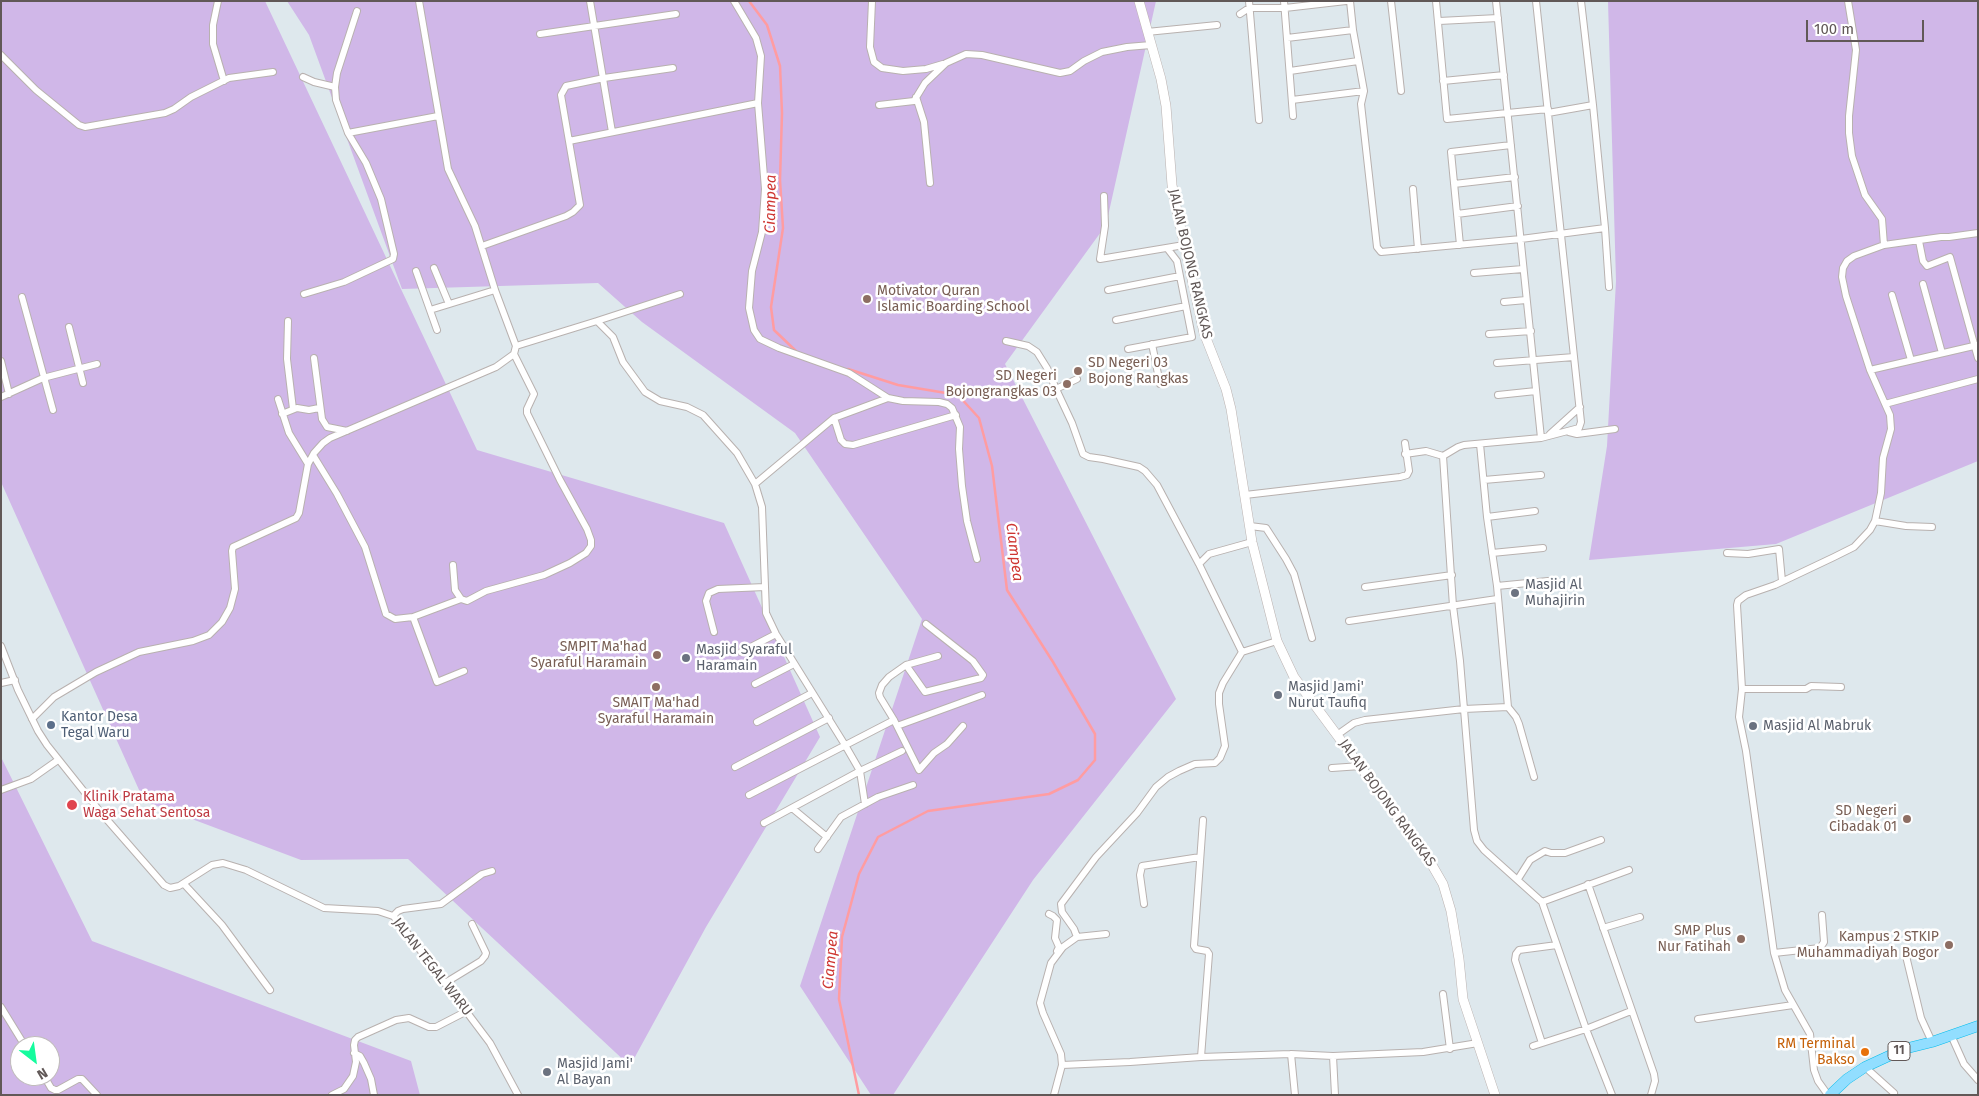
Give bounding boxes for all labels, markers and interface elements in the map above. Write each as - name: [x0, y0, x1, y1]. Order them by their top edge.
- scale bar: [1809, 10, 1926, 42]
- text: 100 m: [1814, 20, 1854, 38]
- water label: Ciampea: [761, 175, 781, 233]
- street label: JALAN BOJONG RANGKAS: [1165, 187, 1215, 341]
- place label: Motivator Quran Islamic Boarding School: [877, 283, 1029, 316]
- marker: Motivator Quran Islamic Boarding School: [861, 293, 873, 305]
- place label: SD Negeri 03 Bojong Rangkas: [1088, 355, 1188, 388]
- marker: SD Negeri 03 Bojong Rangkas: [1072, 365, 1084, 377]
- place label: SD Negeri Bojongrangkas 03: [945, 368, 1057, 401]
- marker: SD Negeri Bojongrangkas 03: [1061, 378, 1073, 390]
- water label: Ciampea: [1001, 522, 1027, 582]
- place label: Masjid Al Muhajirin: [1525, 577, 1585, 610]
- marker: Masjid Al Muhajirin: [1509, 587, 1521, 599]
- place label: SMPIT Ma'had Syaraful Haramain: [531, 639, 647, 672]
- place label: Masjid Syaraful Haramain: [696, 642, 792, 674]
- marker: SMPIT Ma'had Syaraful Haramain: [651, 649, 663, 661]
- marker: Masjid Syaraful Haramain: [680, 652, 692, 664]
- place label: Masjid Jami' Nurut Taufiq: [1288, 679, 1367, 712]
- marker: SMAIT Ma'had Syaraful Haramain: [650, 681, 662, 693]
- marker: Masjid Jami' Nurut Taufiq: [1272, 689, 1284, 701]
- place label: SMAIT Ma'had Syaraful Haramain: [598, 695, 714, 728]
- place label: Kantor Desa Tegal Waru: [61, 709, 138, 742]
- place label: Masjid Al Mabruk: [1763, 718, 1871, 734]
- marker: Kantor Desa Tegal Waru: [45, 719, 57, 731]
- marker: Masjid Al Mabruk: [1747, 720, 1759, 732]
- street label: JALAN BOJONG RANGKAS: [1335, 736, 1439, 870]
- place label: Klinik Pratama Waga Sehat Sentosa: [83, 789, 210, 822]
- marker: Klinik Pratama Waga Sehat Sentosa: [65, 798, 79, 812]
- place label: SD Negeri Cibadak 01: [1829, 803, 1897, 836]
- marker: SD Negeri Cibadak 01: [1901, 813, 1913, 825]
- street label: JALAN TEGAL WARU: [388, 915, 476, 1019]
- place label: SMP Plus Nur Fatihah: [1658, 923, 1731, 956]
- place label: Kampus 2 STKIP Muhammadiyah Bogor: [1797, 929, 1939, 962]
- water label: Ciampea: [819, 930, 843, 990]
- marker: SMP Plus Nur Fatihah: [1735, 933, 1747, 945]
- marker: Kampus 2 STKIP Muhammadiyah Bogor: [1943, 939, 1955, 951]
- north arrow: [10, 1036, 60, 1086]
- place label: RM Terminal Bakso: [1777, 1036, 1855, 1068]
- road number: 11: [1888, 1042, 1910, 1060]
- marker: RM Terminal Bakso: [1859, 1046, 1871, 1058]
- place label: Masjid Jami' Al Bayan: [557, 1056, 633, 1088]
- text: N: [34, 1064, 51, 1083]
- marker: Masjid Jami' Al Bayan: [541, 1066, 553, 1078]

